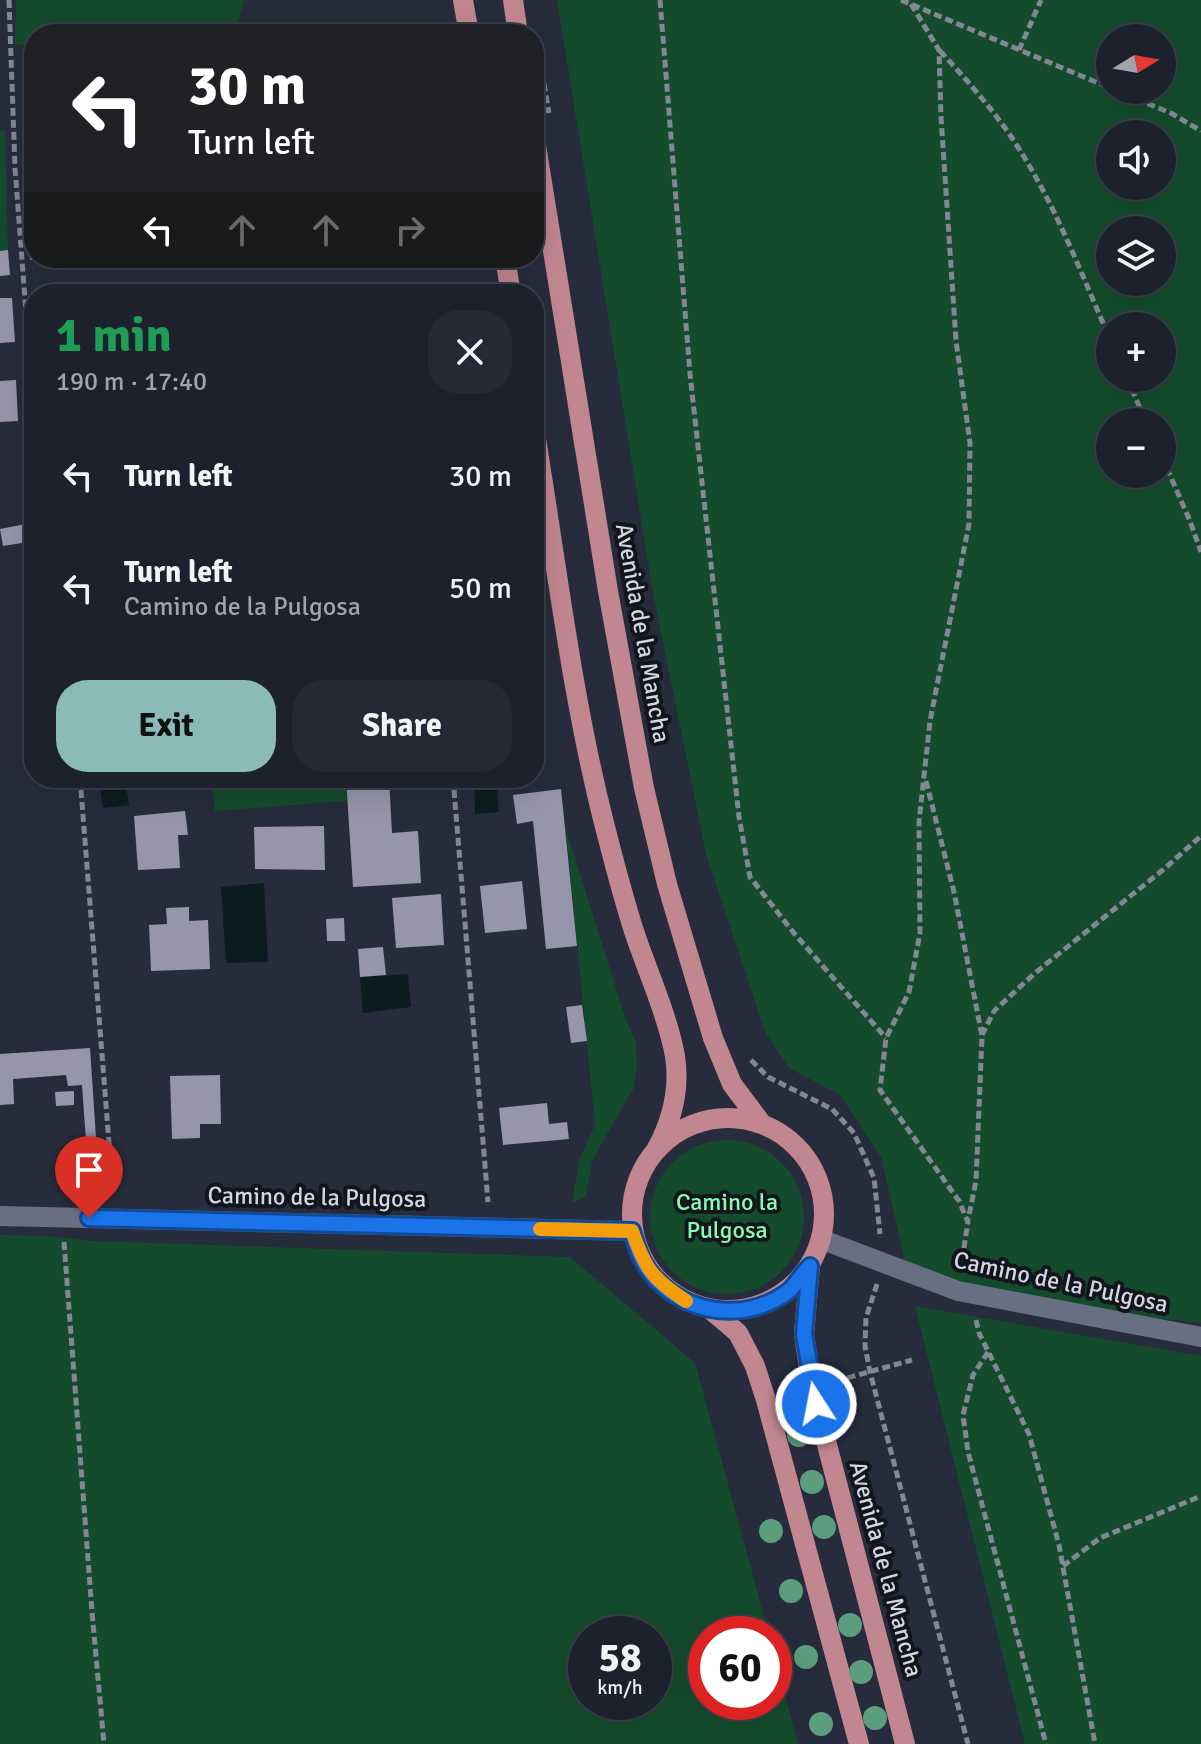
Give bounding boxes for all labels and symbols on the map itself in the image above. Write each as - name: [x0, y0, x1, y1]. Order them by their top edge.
- north arrow: [1096, 24, 1176, 104]
- street label: Avenida de la Mancha: [609, 521, 677, 745]
- pin: [55, 1136, 123, 1218]
- street label: Camino de la Pulgosa: [207, 1180, 427, 1214]
- park label: Camino la Pulgosa: [676, 1187, 778, 1245]
- street label: Camino de la Pulgosa: [951, 1245, 1171, 1319]
- position arrow: [774, 1362, 858, 1446]
- street label: Avenida de la Mancha: [843, 1458, 929, 1680]
- speed limit sign: 60: [688, 1616, 792, 1720]

